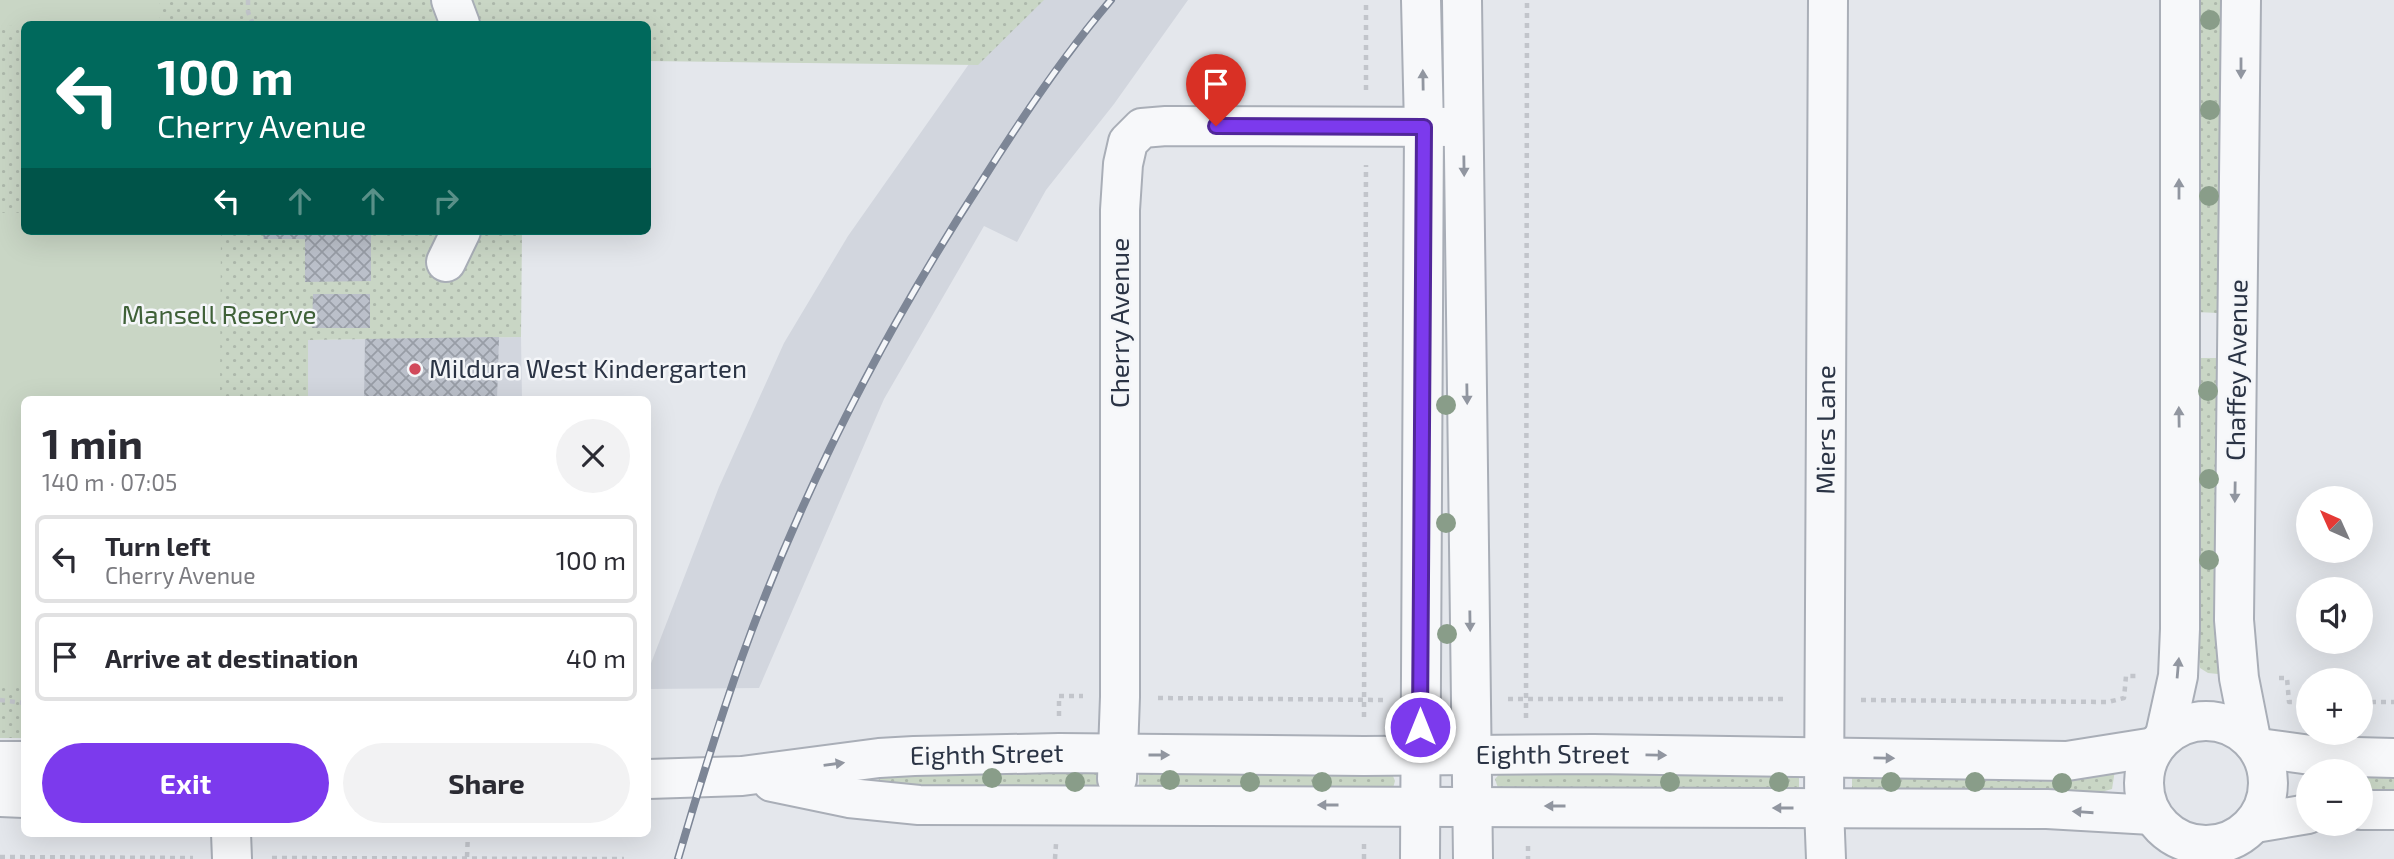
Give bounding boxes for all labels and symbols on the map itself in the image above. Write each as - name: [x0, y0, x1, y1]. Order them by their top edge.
- pin: [1186, 54, 1246, 126]
- one-way arrow: [2235, 57, 2247, 79]
- one-way arrow: [1417, 69, 1428, 91]
- one-way arrow: [1458, 155, 1470, 177]
- one-way arrow: [2173, 178, 2185, 200]
- street label: Cherry Avenue: [1103, 238, 1134, 408]
- street label: Chaffey Avenue: [2218, 279, 2253, 461]
- park label: Mansell Reserve: [121, 298, 317, 329]
- place label: Mildura West Kindergarten: [429, 352, 747, 383]
- marker: Mildura West Kindergarten: [407, 361, 423, 377]
- street label: Miers Lane: [1809, 365, 1840, 495]
- one-way arrow: [1461, 383, 1473, 405]
- one-way arrow: [2174, 405, 2185, 427]
- one-way arrow: [2230, 481, 2241, 503]
- north arrow: [2296, 486, 2373, 564]
- one-way arrow: [1464, 610, 1476, 632]
- one-way arrow: [2173, 657, 2184, 679]
- position arrow: [1383, 690, 1457, 764]
- street label: Eighth Street: [909, 736, 1064, 770]
- street label: Eighth Street: [1476, 737, 1630, 769]
- one-way arrow: [1148, 749, 1170, 761]
- one-way arrow: [1645, 749, 1667, 761]
- one-way arrow: [1873, 753, 1895, 764]
- one-way arrow: [823, 758, 845, 769]
- one-way arrow: [1316, 799, 1338, 811]
- one-way arrow: [1544, 800, 1566, 812]
- one-way arrow: [1771, 802, 1793, 814]
- one-way arrow: [2072, 806, 2094, 817]

